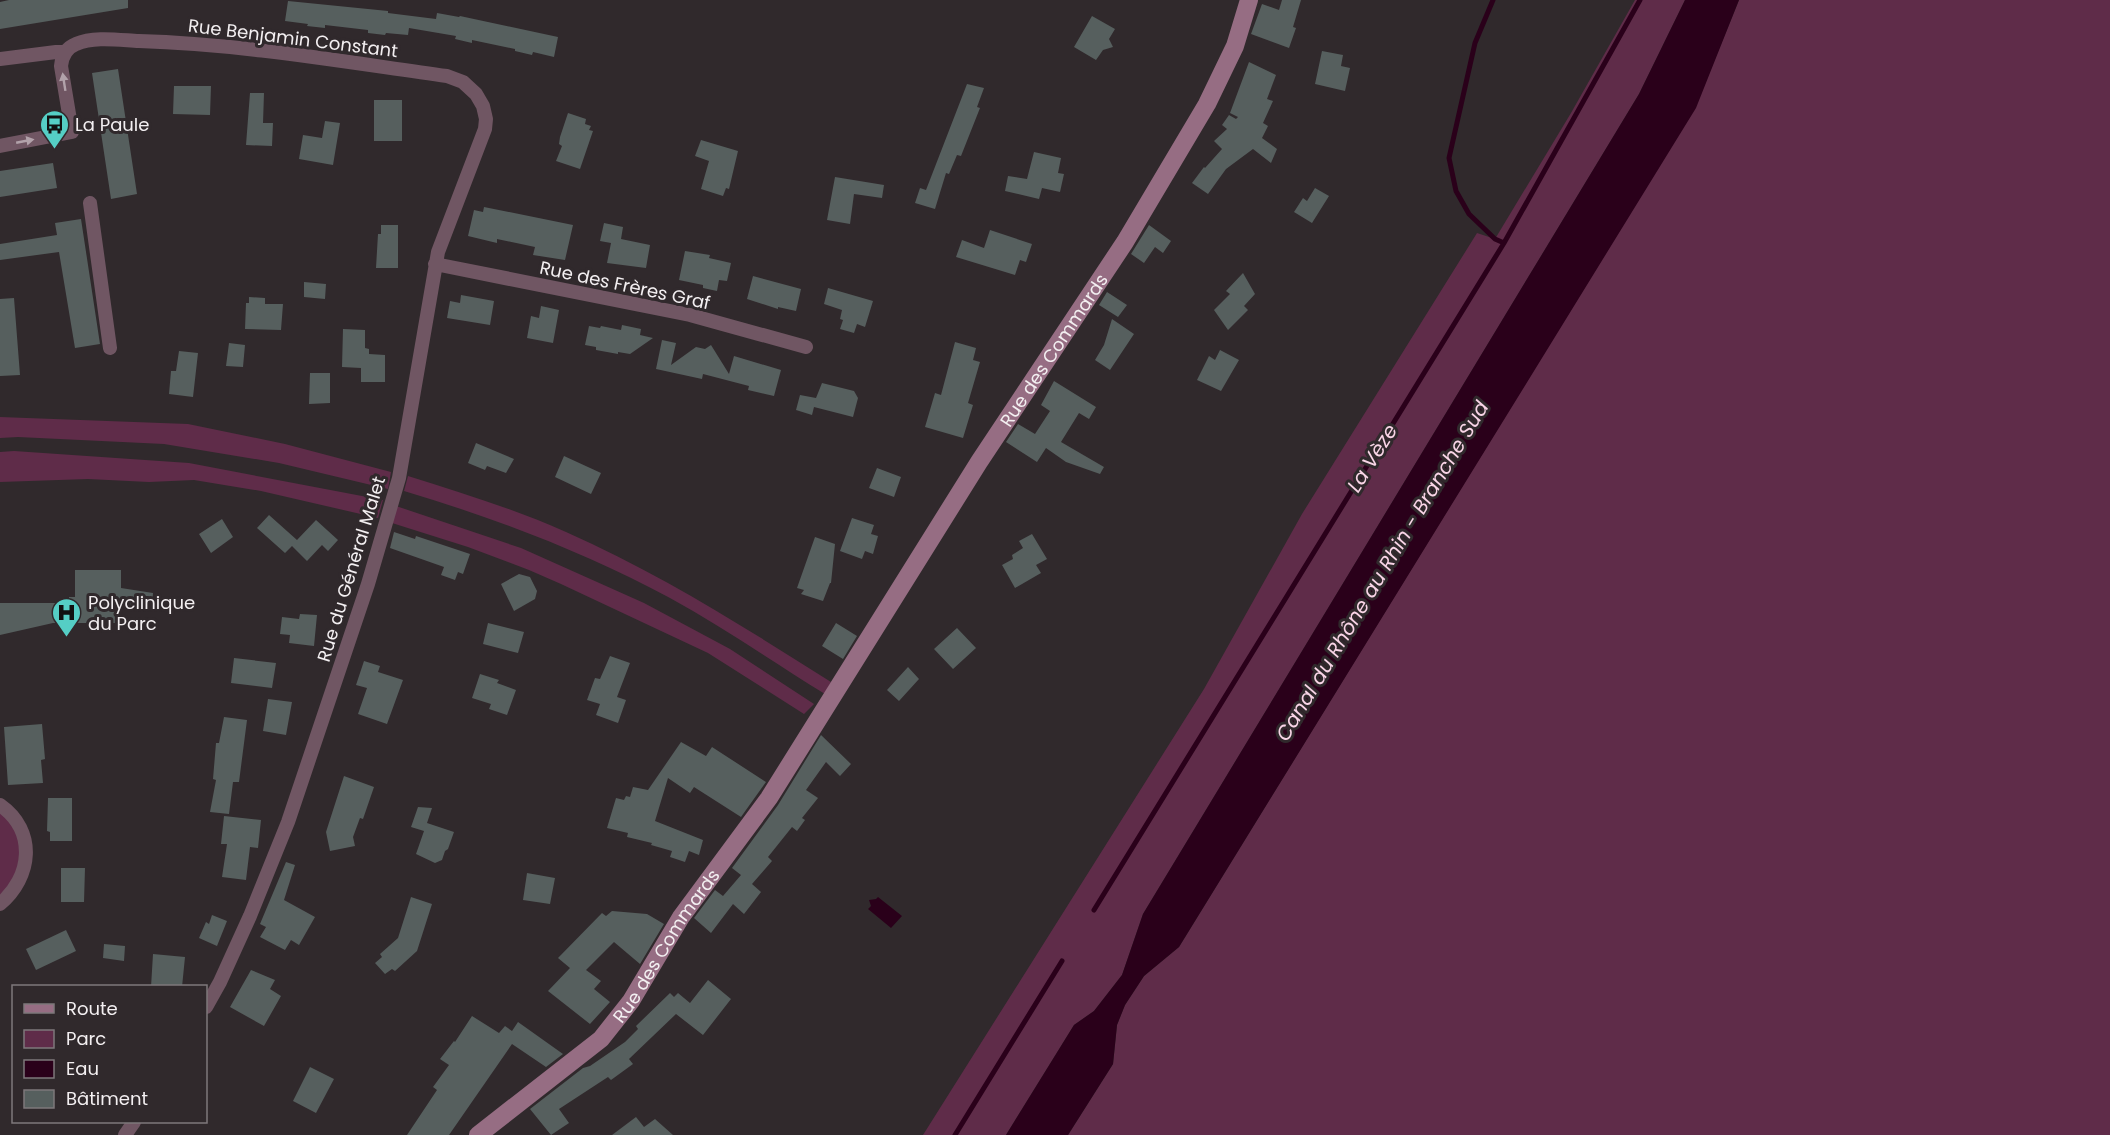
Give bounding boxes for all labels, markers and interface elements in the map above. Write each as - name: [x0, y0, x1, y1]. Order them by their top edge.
- street label: Rue Benjamin Constant: [187, 13, 399, 63]
- one-way arrow: [59, 73, 68, 92]
- bus stop icon: La Paule: [38, 108, 70, 150]
- place label: La Paule: [75, 112, 149, 137]
- one-way arrow: [16, 136, 35, 145]
- street label: Rue des Frères Graf: [537, 255, 713, 315]
- street label: Rue des Commards: [993, 268, 1113, 431]
- water label: Canal du Rhône au Rhin - Branche Sud: [1269, 395, 1495, 746]
- water label: La Vèze: [1340, 419, 1404, 497]
- street label: Rue du Général Malet: [311, 473, 391, 665]
- place label: Polyclinique du Parc: [88, 590, 195, 636]
- hospital icon: Polyclinique du Parc: [51, 596, 83, 638]
- street label: Rue des Commards: [606, 863, 725, 1028]
- legend: [12, 985, 207, 1123]
- text: Route: [66, 996, 118, 1021]
- text: Parc: [66, 1026, 106, 1051]
- text: Eau: [66, 1056, 99, 1081]
- text: Bâtiment: [66, 1086, 148, 1111]

